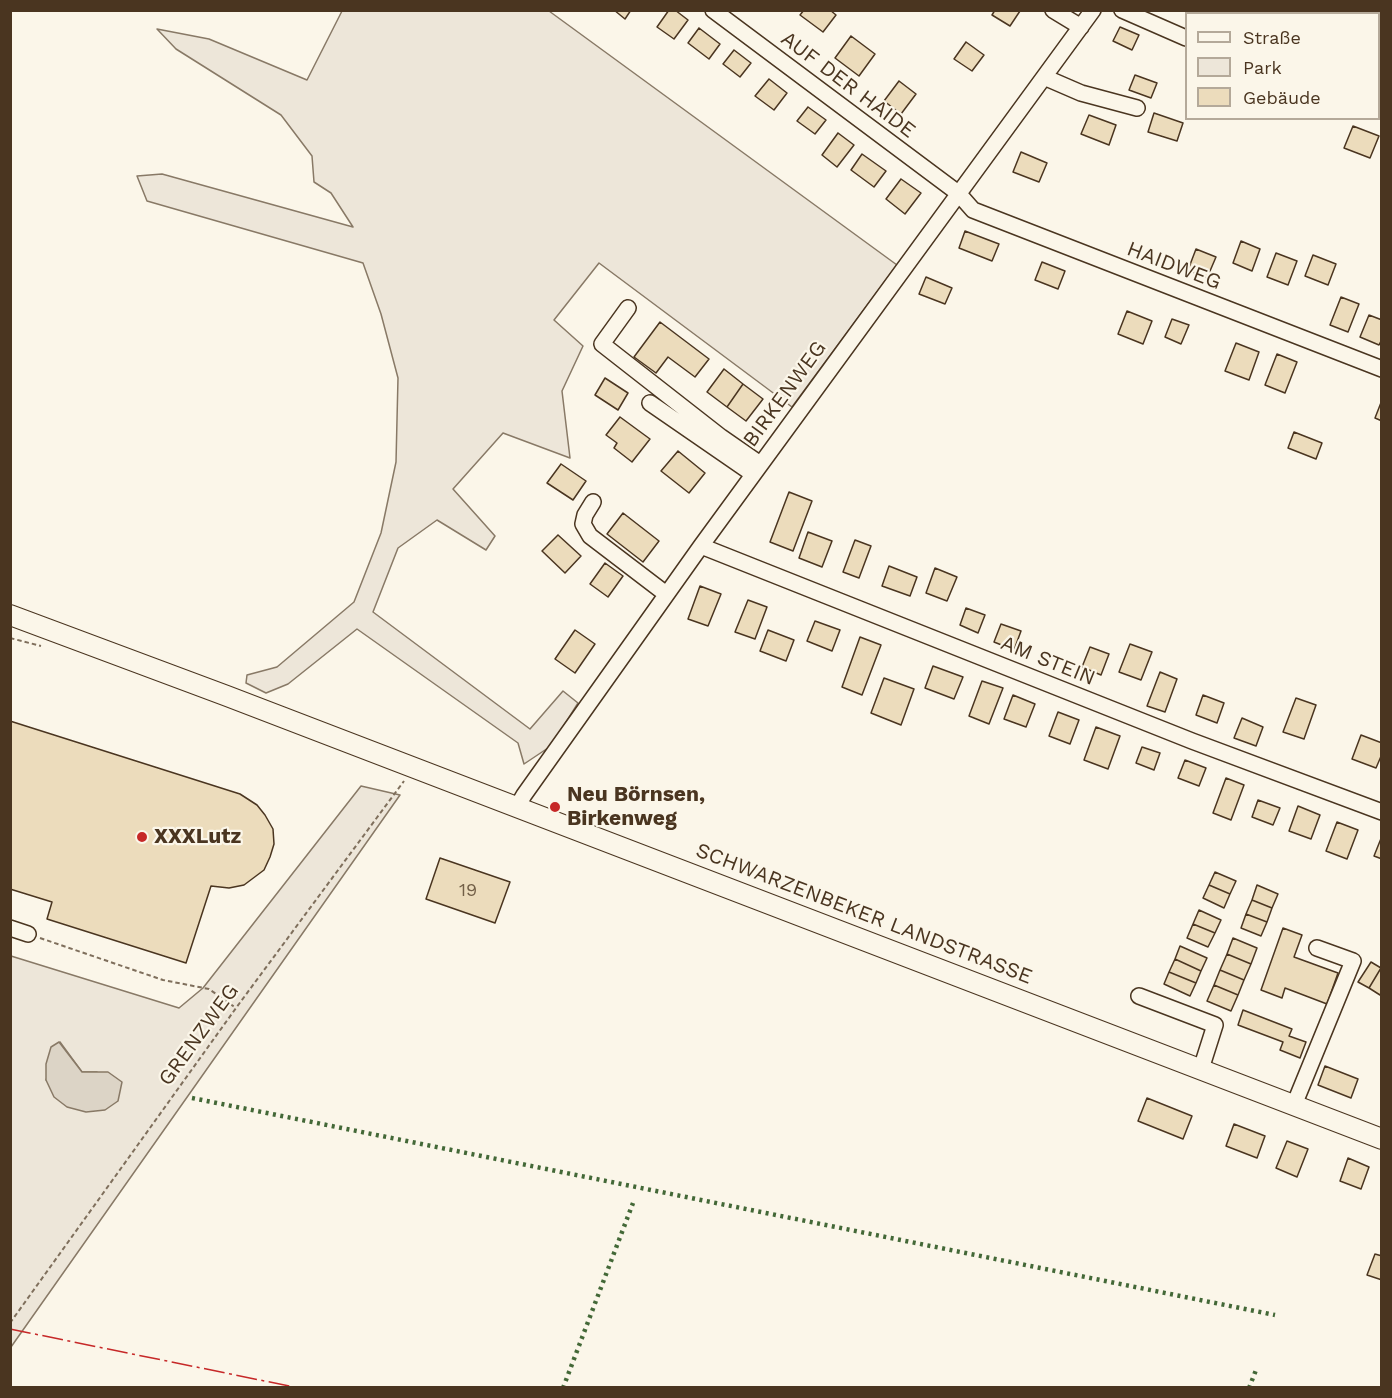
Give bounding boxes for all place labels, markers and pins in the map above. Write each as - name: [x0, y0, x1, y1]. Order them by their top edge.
- place label: Neu Börnsen, Birkenweg: [567, 782, 705, 832]
- marker: Neu Börnsen, Birkenweg: [548, 800, 562, 814]
- place label: XXXLutz: [154, 824, 241, 850]
- marker: XXXLutz: [135, 830, 149, 844]

